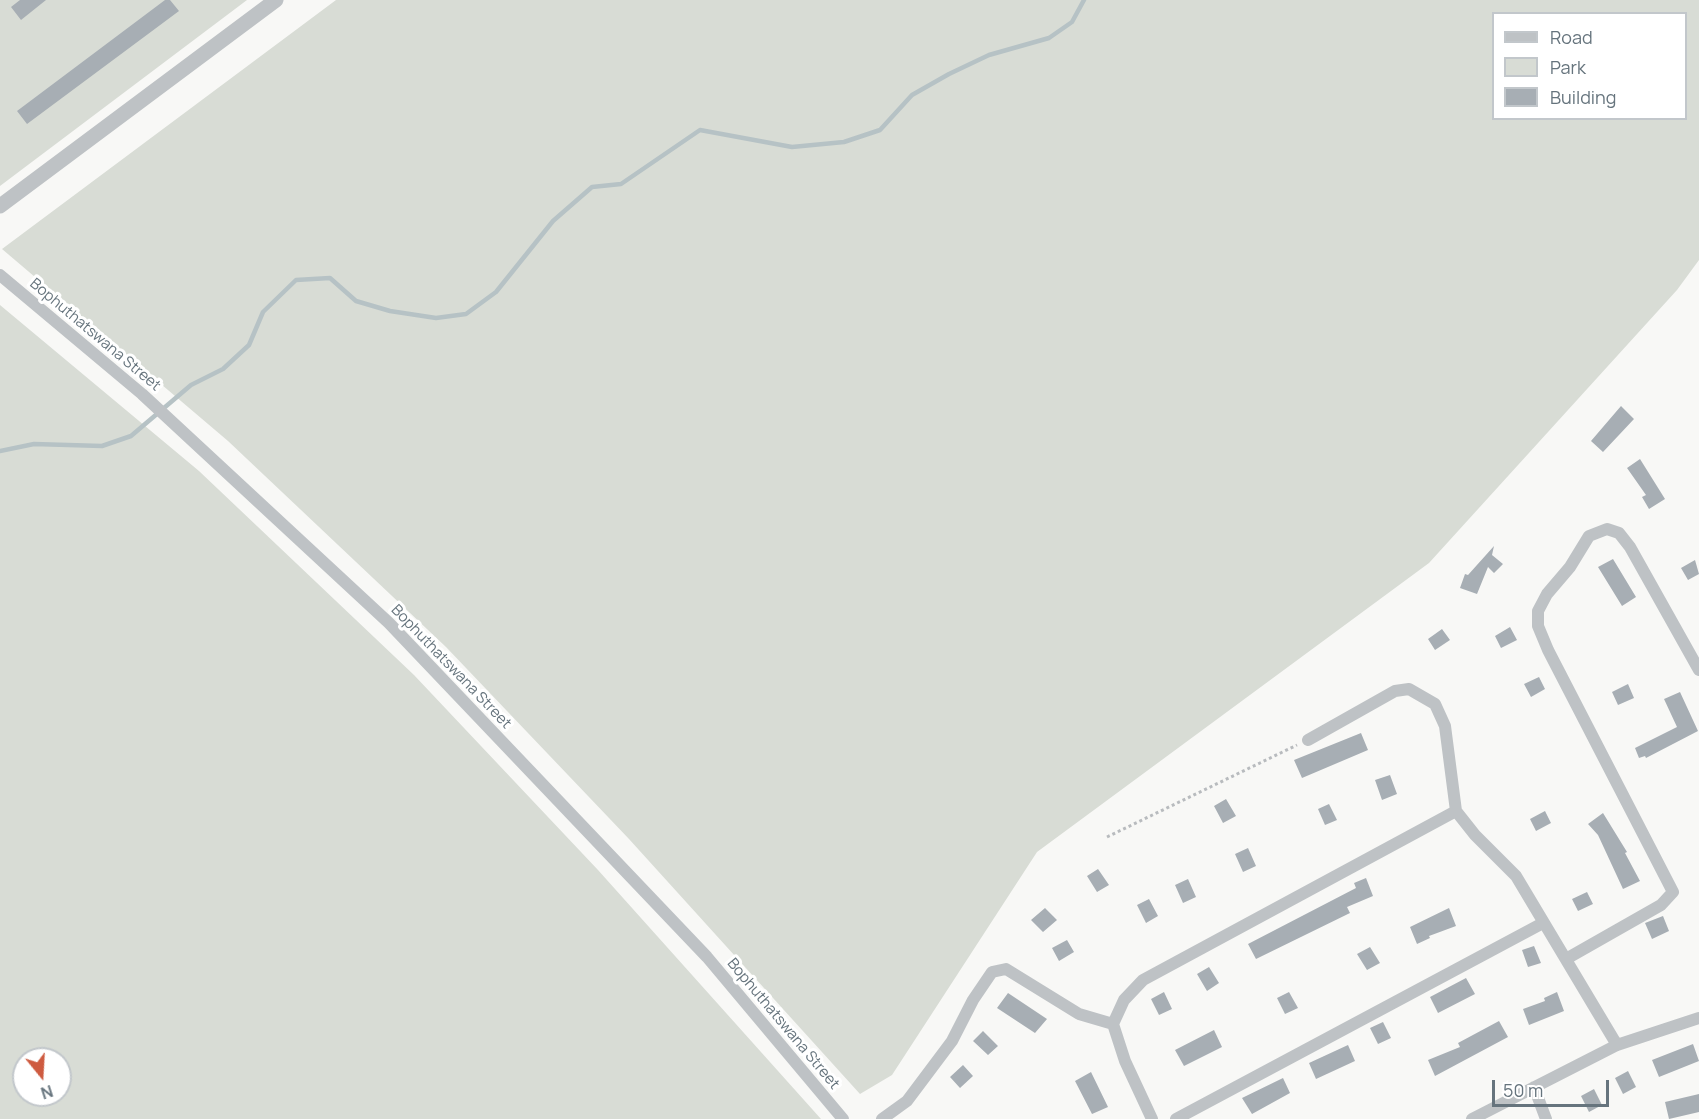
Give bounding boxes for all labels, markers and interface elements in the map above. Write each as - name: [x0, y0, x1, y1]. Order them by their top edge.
- legend: [1492, 12, 1687, 120]
- text: Road: [1550, 25, 1593, 49]
- text: Park: [1550, 55, 1586, 79]
- text: Building: [1550, 85, 1616, 109]
- street label: Bophuthatswana Street: [26, 275, 164, 395]
- street label: Bophuthatswana Street: [387, 601, 515, 733]
- street label: Bophuthatswana Street: [723, 955, 843, 1093]
- north arrow: [12, 1047, 72, 1107]
- scale bar: [1495, 1068, 1612, 1106]
- text: 50 m: [1503, 1078, 1543, 1102]
- text: N: [38, 1080, 56, 1104]

